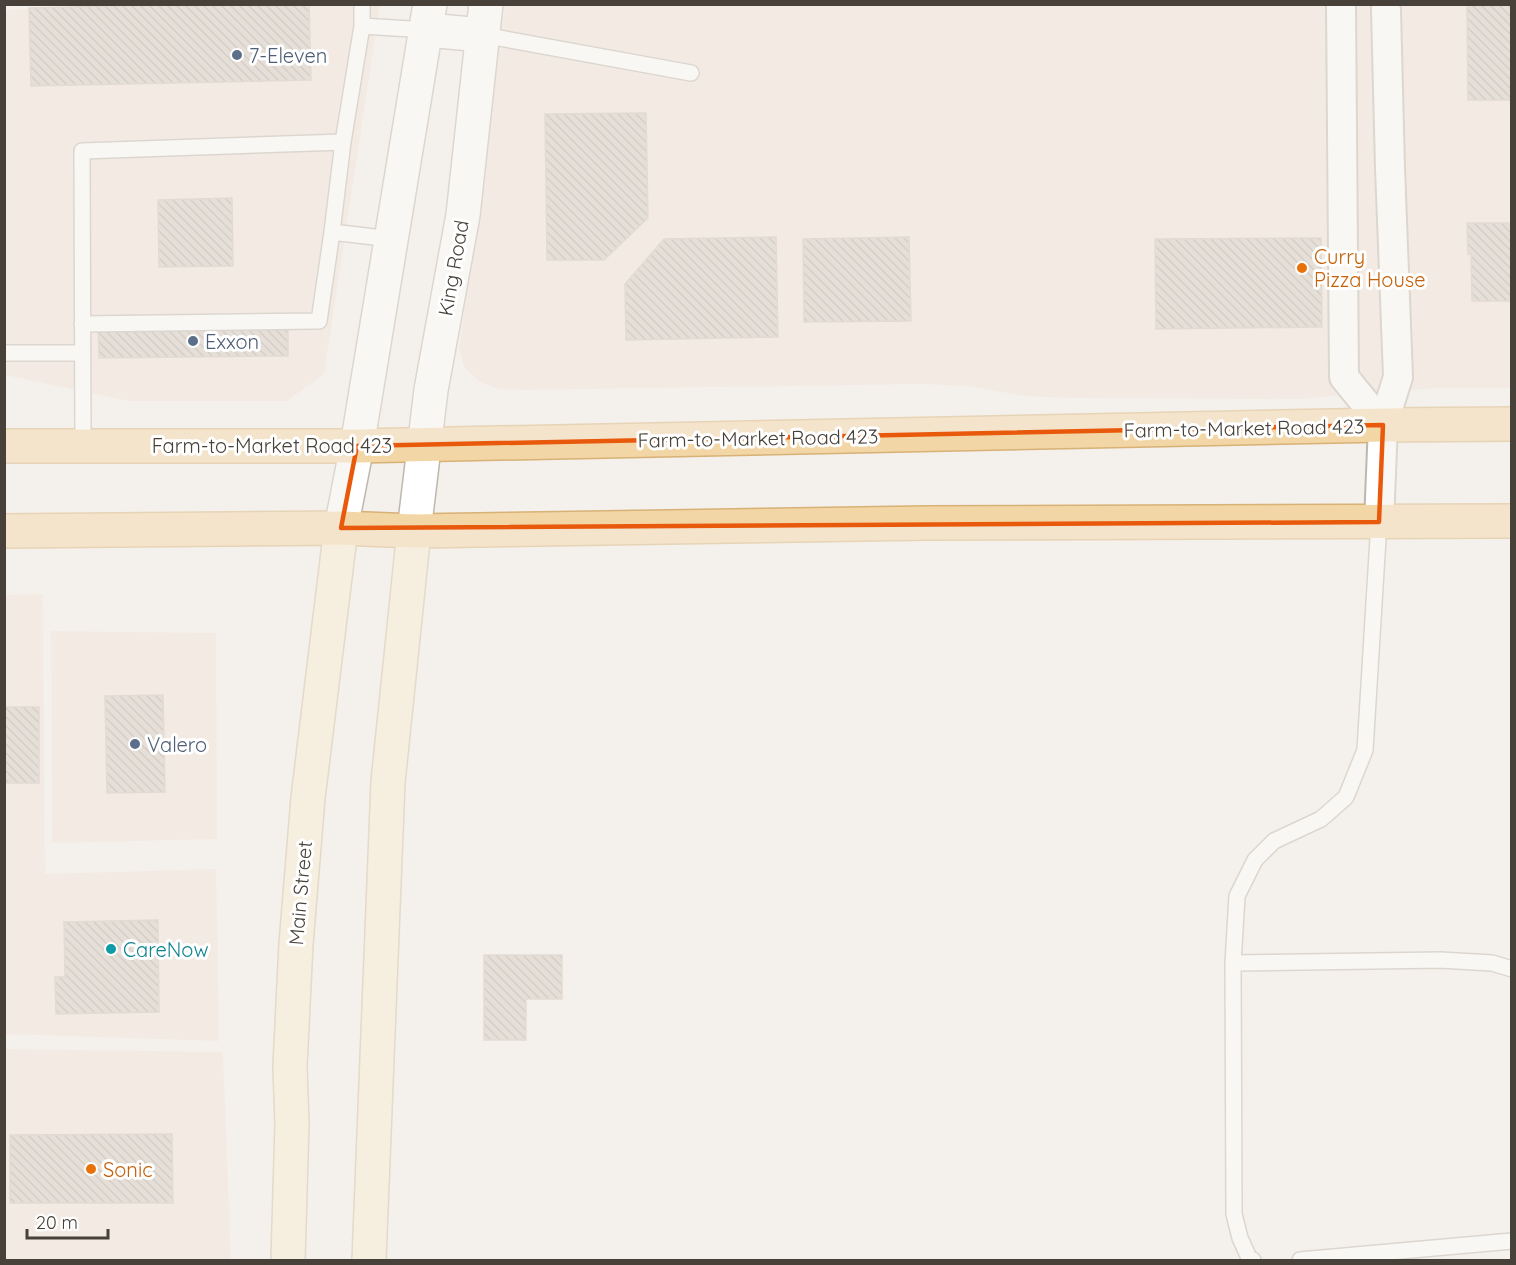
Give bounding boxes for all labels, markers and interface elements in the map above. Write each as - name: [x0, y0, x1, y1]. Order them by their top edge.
- place label: 7-Eleven: [249, 43, 327, 68]
- marker: 7-Eleven: [230, 48, 244, 62]
- street label: King Road: [432, 218, 474, 318]
- place label: Curry Pizza House: [1314, 244, 1425, 292]
- marker: Curry Pizza House: [1295, 261, 1309, 275]
- place label: Exxon: [205, 329, 259, 354]
- marker: Exxon: [186, 334, 200, 348]
- street label: Farm-to-Market Road 423: [1123, 413, 1365, 443]
- street label: Farm-to-Market Road 423: [637, 423, 879, 453]
- street label: Farm-to-Market Road 423: [152, 433, 392, 458]
- place label: Valero: [147, 732, 207, 757]
- marker: Valero: [128, 737, 142, 751]
- street label: Main Street: [283, 840, 317, 946]
- place label: CareNow: [123, 937, 208, 962]
- marker: CareNow: [104, 942, 118, 956]
- place label: Sonic: [103, 1157, 153, 1182]
- marker: Sonic: [84, 1162, 98, 1176]
- scale bar: [27, 1202, 108, 1240]
- text: 20 m: [36, 1211, 78, 1234]

